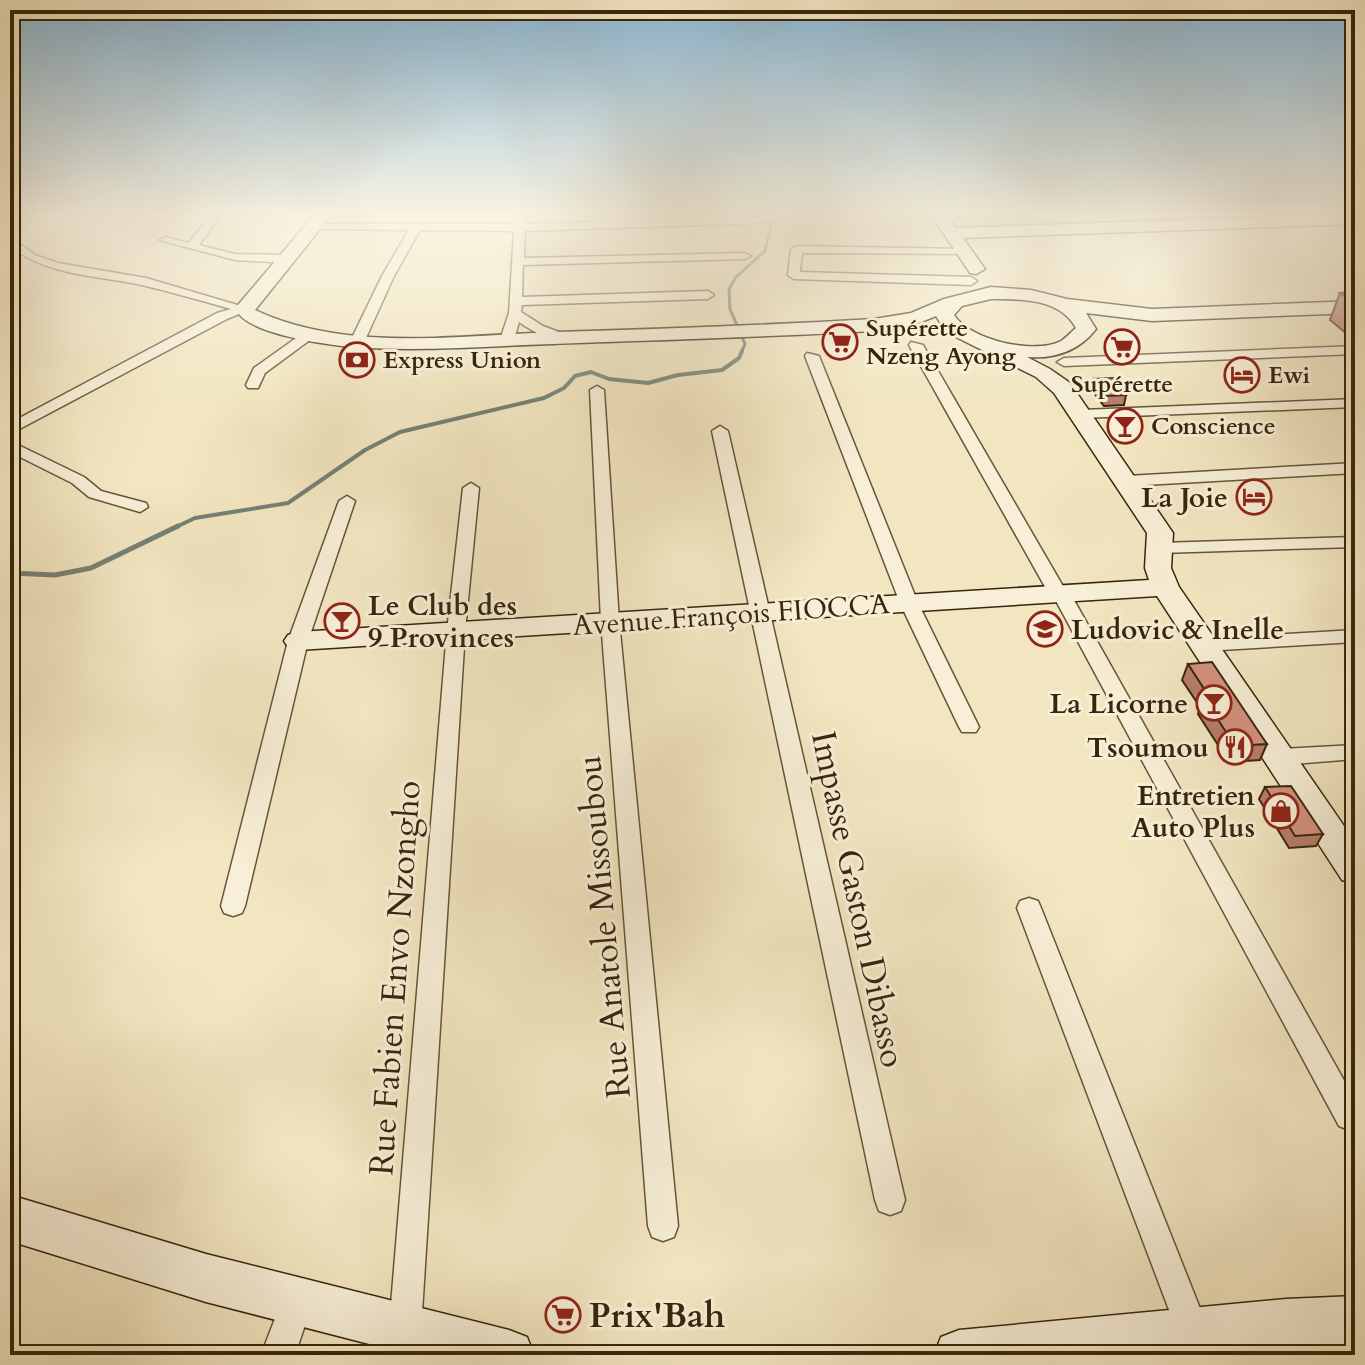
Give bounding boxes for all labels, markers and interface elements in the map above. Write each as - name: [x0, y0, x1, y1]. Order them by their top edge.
- place label: Supérette Nzeng Ayong: [866, 312, 1017, 373]
- supermarket icon: Supérette Nzeng Ayong: [821, 323, 859, 361]
- supermarket icon: Supérette: [1103, 328, 1141, 366]
- bank icon: Express Union: [338, 341, 376, 379]
- place label: Express Union: [383, 344, 542, 377]
- hotel icon: Ewi: [1223, 356, 1261, 394]
- place label: Ewi: [1268, 359, 1311, 392]
- place label: Supérette: [1071, 368, 1173, 401]
- bar icon: Conscience: [1106, 407, 1144, 445]
- place label: Conscience: [1151, 410, 1276, 443]
- hotel icon: La Joie: [1235, 478, 1273, 516]
- place label: La Joie: [1141, 479, 1228, 517]
- street label: Avenue François FIOCCA: [571, 585, 891, 645]
- place label: Le Club des 9 Provinces: [368, 587, 517, 657]
- bar icon: Le Club des 9 Provinces: [323, 602, 361, 640]
- school or university icon: Ludovic & Inelle: [1026, 610, 1064, 648]
- place label: Ludovic & Inelle: [1071, 611, 1284, 649]
- bar icon: La Licorne: [1195, 684, 1233, 722]
- place label: La Licorne: [1049, 685, 1188, 723]
- street label: Impasse Gaston Dibasso: [800, 727, 916, 1071]
- restaurant icon: Tsoumou: [1216, 728, 1254, 766]
- place label: Tsoumou: [1087, 729, 1209, 767]
- street label: Rue Anatole Missoubou: [566, 754, 642, 1100]
- place label: Entretien Auto Plus: [1131, 777, 1255, 847]
- street label: Rue Fabien Envo Nzongho: [358, 779, 432, 1177]
- shop icon: Entretien Auto Plus: [1262, 792, 1300, 830]
- place label: Prix'Bah: [589, 1293, 725, 1339]
- supermarket icon: Prix'Bah: [544, 1296, 582, 1334]

